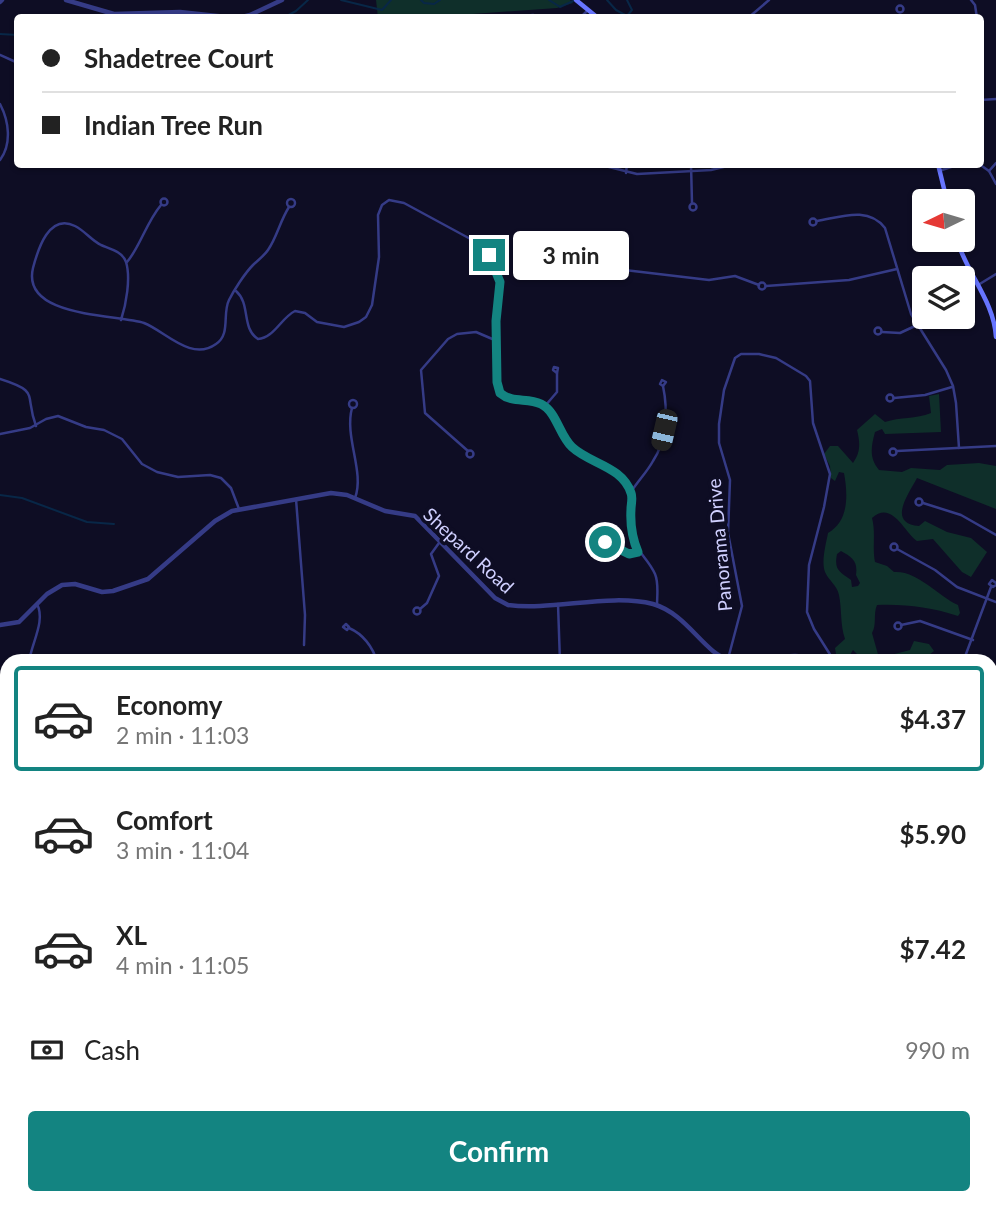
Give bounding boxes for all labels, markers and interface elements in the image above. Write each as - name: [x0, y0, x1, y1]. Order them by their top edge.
- text: Shadetree Court: [84, 42, 273, 74]
- text: Indian Tree Run: [84, 109, 263, 141]
- north arrow: [912, 189, 975, 252]
- map controls: [912, 189, 975, 329]
- callout: 3 min: [514, 230, 629, 280]
- route end: [473, 239, 505, 271]
- text: 3 min: [542, 241, 600, 269]
- button: layers: [912, 266, 975, 329]
- car: [650, 407, 679, 453]
- street label: Panorama Drive: [702, 478, 736, 612]
- street label: Shepard Road: [419, 502, 519, 598]
- route start: [589, 526, 621, 558]
- icon: car: [32, 687, 95, 750]
- text: Economy: [116, 689, 222, 721]
- text: $4.37: [900, 703, 966, 735]
- text: 2 min · 11:03: [116, 721, 249, 749]
- icon: car: [32, 802, 95, 865]
- text: Comfort: [116, 804, 213, 836]
- text: $5.90: [900, 818, 966, 850]
- text: 3 min · 11:04: [116, 836, 249, 864]
- icon: car: [32, 917, 95, 980]
- text: XL: [116, 919, 147, 951]
- text: $7.42: [900, 933, 966, 965]
- text: 4 min · 11:05: [116, 951, 249, 979]
- icon: cash: [28, 1031, 66, 1069]
- text: Cash: [84, 1034, 140, 1066]
- text: 990 m: [905, 1036, 970, 1064]
- button: Confirm: [28, 1111, 970, 1191]

